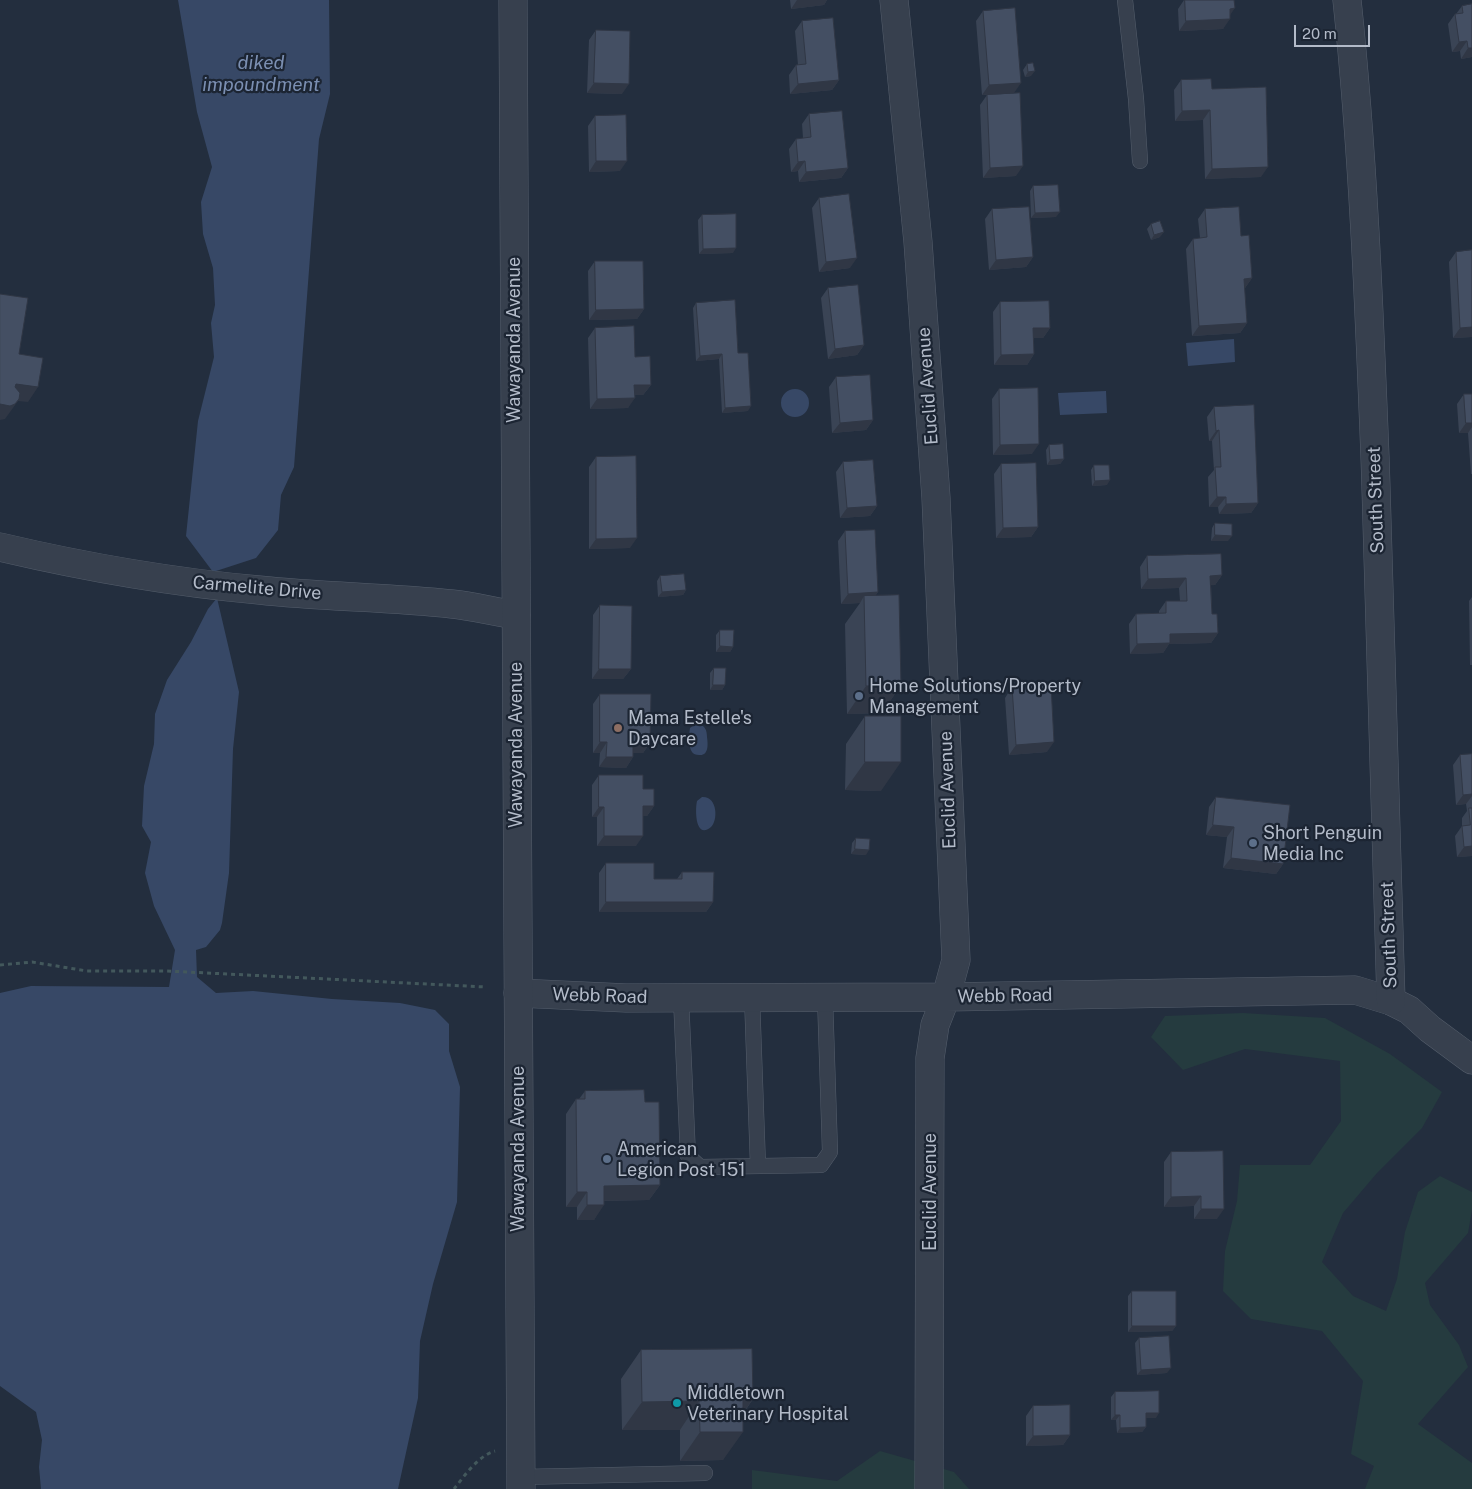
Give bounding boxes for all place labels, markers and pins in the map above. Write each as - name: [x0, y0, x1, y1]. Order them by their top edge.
- place label: Home Solutions/Property Management: [869, 675, 1081, 718]
- marker: Home Solutions/Property Management: [853, 690, 865, 702]
- place label: Mama Estelle's Daycare: [628, 707, 752, 750]
- marker: Mama Estelle's Daycare: [612, 722, 624, 734]
- place label: Short Penguin Media Inc: [1263, 822, 1382, 864]
- marker: Short Penguin Media Inc: [1247, 837, 1259, 849]
- place label: American Legion Post 151: [617, 1138, 746, 1180]
- marker: American Legion Post 151: [601, 1153, 613, 1165]
- place label: Middletown Veterinary Hospital: [687, 1382, 849, 1425]
- marker: Middletown Veterinary Hospital: [671, 1397, 683, 1409]

